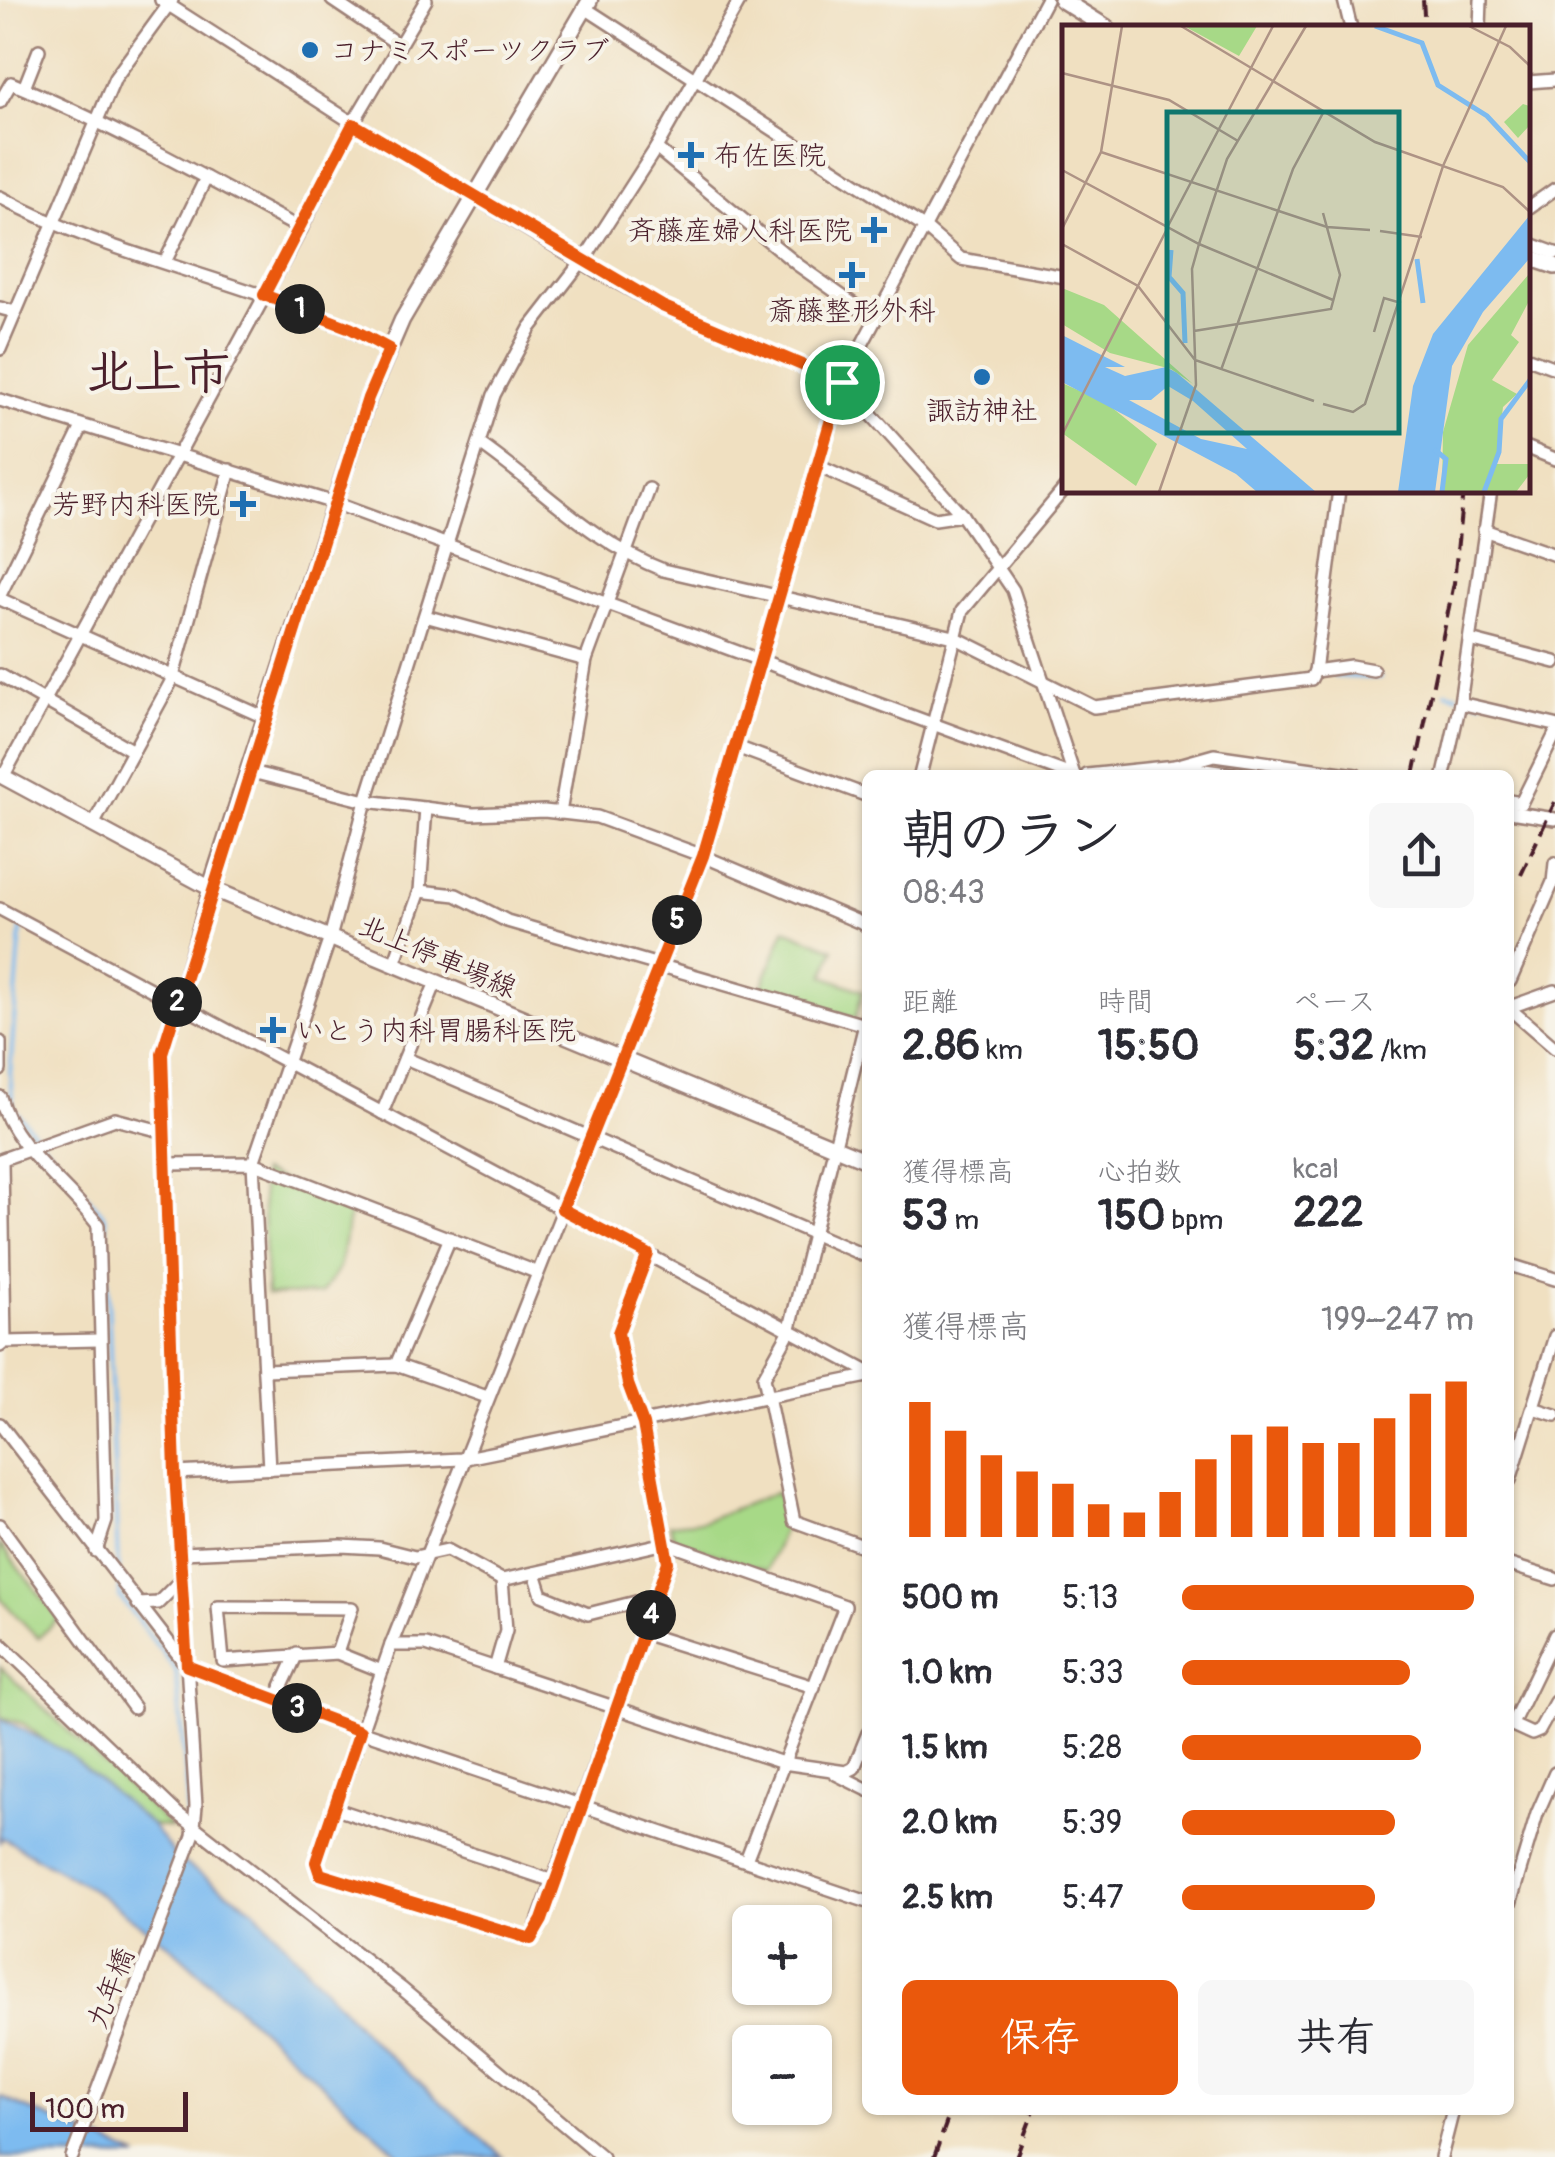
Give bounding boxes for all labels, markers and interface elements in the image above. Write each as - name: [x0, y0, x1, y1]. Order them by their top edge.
- inset map: [1062, 25, 1530, 492]
- place label: コナミスポーツクラブ: [330, 34, 609, 69]
- marker: コナミスポーツクラブ: [299, 39, 321, 61]
- place label: 布佐医院: [714, 139, 826, 174]
- marker: 布佐医院: [678, 142, 704, 168]
- place label: 斉藤産婦人科医院: [628, 214, 852, 249]
- marker: 斉藤産婦人科医院: [861, 217, 887, 243]
- marker: 斎藤整形外科: [839, 262, 865, 288]
- pin: 1: [275, 284, 325, 334]
- text: 1: [295, 291, 305, 326]
- place label: 斎藤整形外科: [768, 294, 936, 329]
- pin: [800, 340, 885, 425]
- district label: 北上市: [86, 343, 230, 403]
- icon: arrive: [815, 355, 870, 410]
- marker: 諏訪神社: [971, 366, 993, 388]
- place label: 諏訪神社: [926, 394, 1038, 429]
- place label: 芳野内科医院: [52, 488, 220, 523]
- marker: 芳野内科医院: [230, 491, 256, 517]
- text: 朝のラン: [902, 801, 1122, 870]
- button: share: [1369, 803, 1474, 908]
- text: 08:43: [902, 873, 985, 913]
- pin: 5: [652, 895, 702, 945]
- text: 5: [669, 902, 685, 937]
- street label: 北上停車場線: [353, 908, 522, 1006]
- pin: 2: [152, 977, 202, 1027]
- text: 2: [169, 984, 185, 1019]
- text: 距離: [902, 985, 958, 1020]
- text: 時間: [1098, 985, 1154, 1020]
- text: ペース: [1293, 985, 1376, 1020]
- place label: いとう内科胃腸科医院: [296, 1014, 576, 1049]
- marker: いとう内科胃腸科医院: [260, 1017, 286, 1043]
- text: 2.86: [902, 1020, 980, 1072]
- text: 15:50: [1098, 1020, 1200, 1072]
- text: 5:32: [1293, 1020, 1374, 1072]
- text: km: [980, 1033, 1023, 1068]
- text: /km: [1374, 1033, 1427, 1068]
- text: kcal: [1293, 1152, 1339, 1187]
- text: 獲得標高: [902, 1155, 1014, 1190]
- text: 心拍数: [1098, 1155, 1182, 1190]
- text: 222: [1293, 1187, 1364, 1239]
- text: 53: [902, 1190, 948, 1242]
- text: 150: [1098, 1190, 1166, 1242]
- text: m: [948, 1203, 979, 1238]
- text: bpm: [1166, 1203, 1223, 1238]
- text: 199–247 m: [1321, 1300, 1474, 1340]
- text: 獲得標高: [902, 1307, 1030, 1347]
- text: 500 m: [902, 1578, 998, 1618]
- text: 5:13: [1062, 1578, 1118, 1618]
- pin: 4: [626, 1590, 676, 1640]
- text: 4: [643, 1597, 659, 1632]
- text: 1.0 km: [902, 1653, 992, 1693]
- text: 5:33: [1062, 1653, 1124, 1693]
- pin: 3: [272, 1683, 322, 1733]
- text: 3: [289, 1690, 305, 1725]
- text: 1.5 km: [902, 1728, 988, 1768]
- text: 5:28: [1062, 1728, 1122, 1768]
- text: 2.0 km: [902, 1803, 997, 1843]
- text: 5:39: [1062, 1803, 1122, 1843]
- text: 2.5 km: [902, 1878, 993, 1918]
- text: 5:47: [1062, 1878, 1123, 1918]
- map controls: [732, 1905, 832, 2125]
- button: +: [732, 1905, 832, 2005]
- street label: 九年橋: [80, 1943, 143, 2034]
- button: 保存: [902, 1980, 1178, 2095]
- button: 共有: [1198, 1980, 1474, 2095]
- button: −: [732, 2025, 832, 2125]
- scale bar: [30, 2087, 188, 2132]
- text: 100 m: [45, 2092, 125, 2127]

